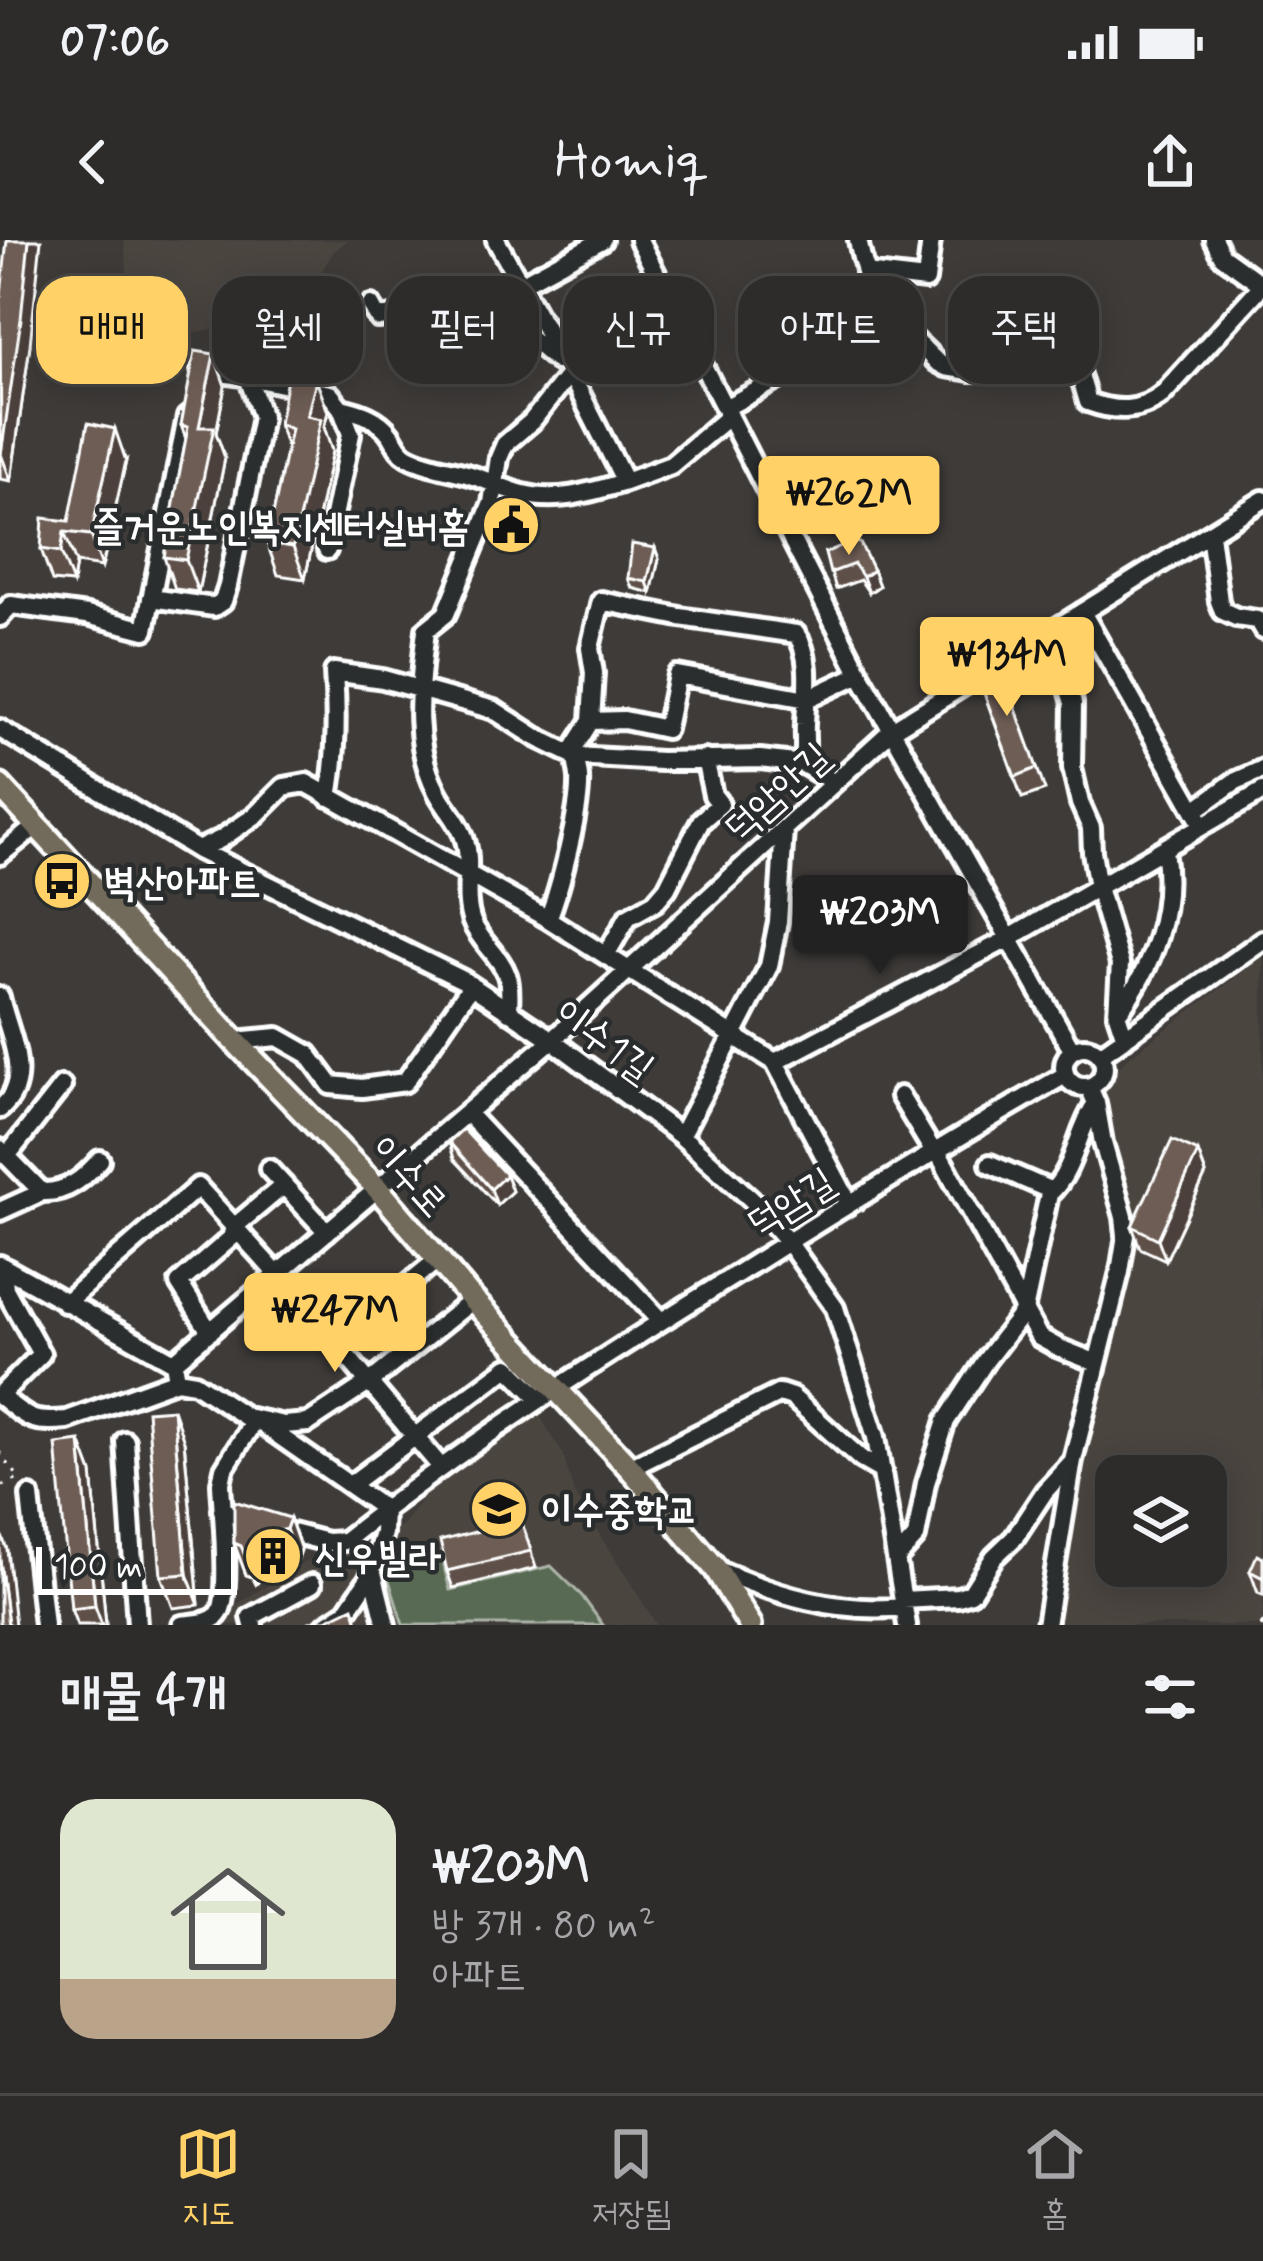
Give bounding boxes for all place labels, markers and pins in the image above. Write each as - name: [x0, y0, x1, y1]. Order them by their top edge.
- pin: ₩262M: [765, 456, 933, 558]
- public building icon: 즐거운노인복지센터실버홈: [480, 494, 542, 556]
- place label: 즐거운노인복지센터실버홈: [92, 503, 469, 554]
- pin: ₩134M: [923, 617, 1091, 719]
- bus stop icon: 벽산아파트: [31, 850, 93, 912]
- place label: 벽산아파트: [104, 859, 261, 910]
- pin: ₩203M: [796, 875, 964, 977]
- pin: ₩247M: [251, 1273, 419, 1375]
- school or university icon: 이수중학교: [468, 1478, 530, 1540]
- place label: 이수중학교: [541, 1487, 698, 1538]
- building icon: 신우빌라: [242, 1525, 304, 1587]
- place label: 신우빌라: [315, 1534, 441, 1585]

